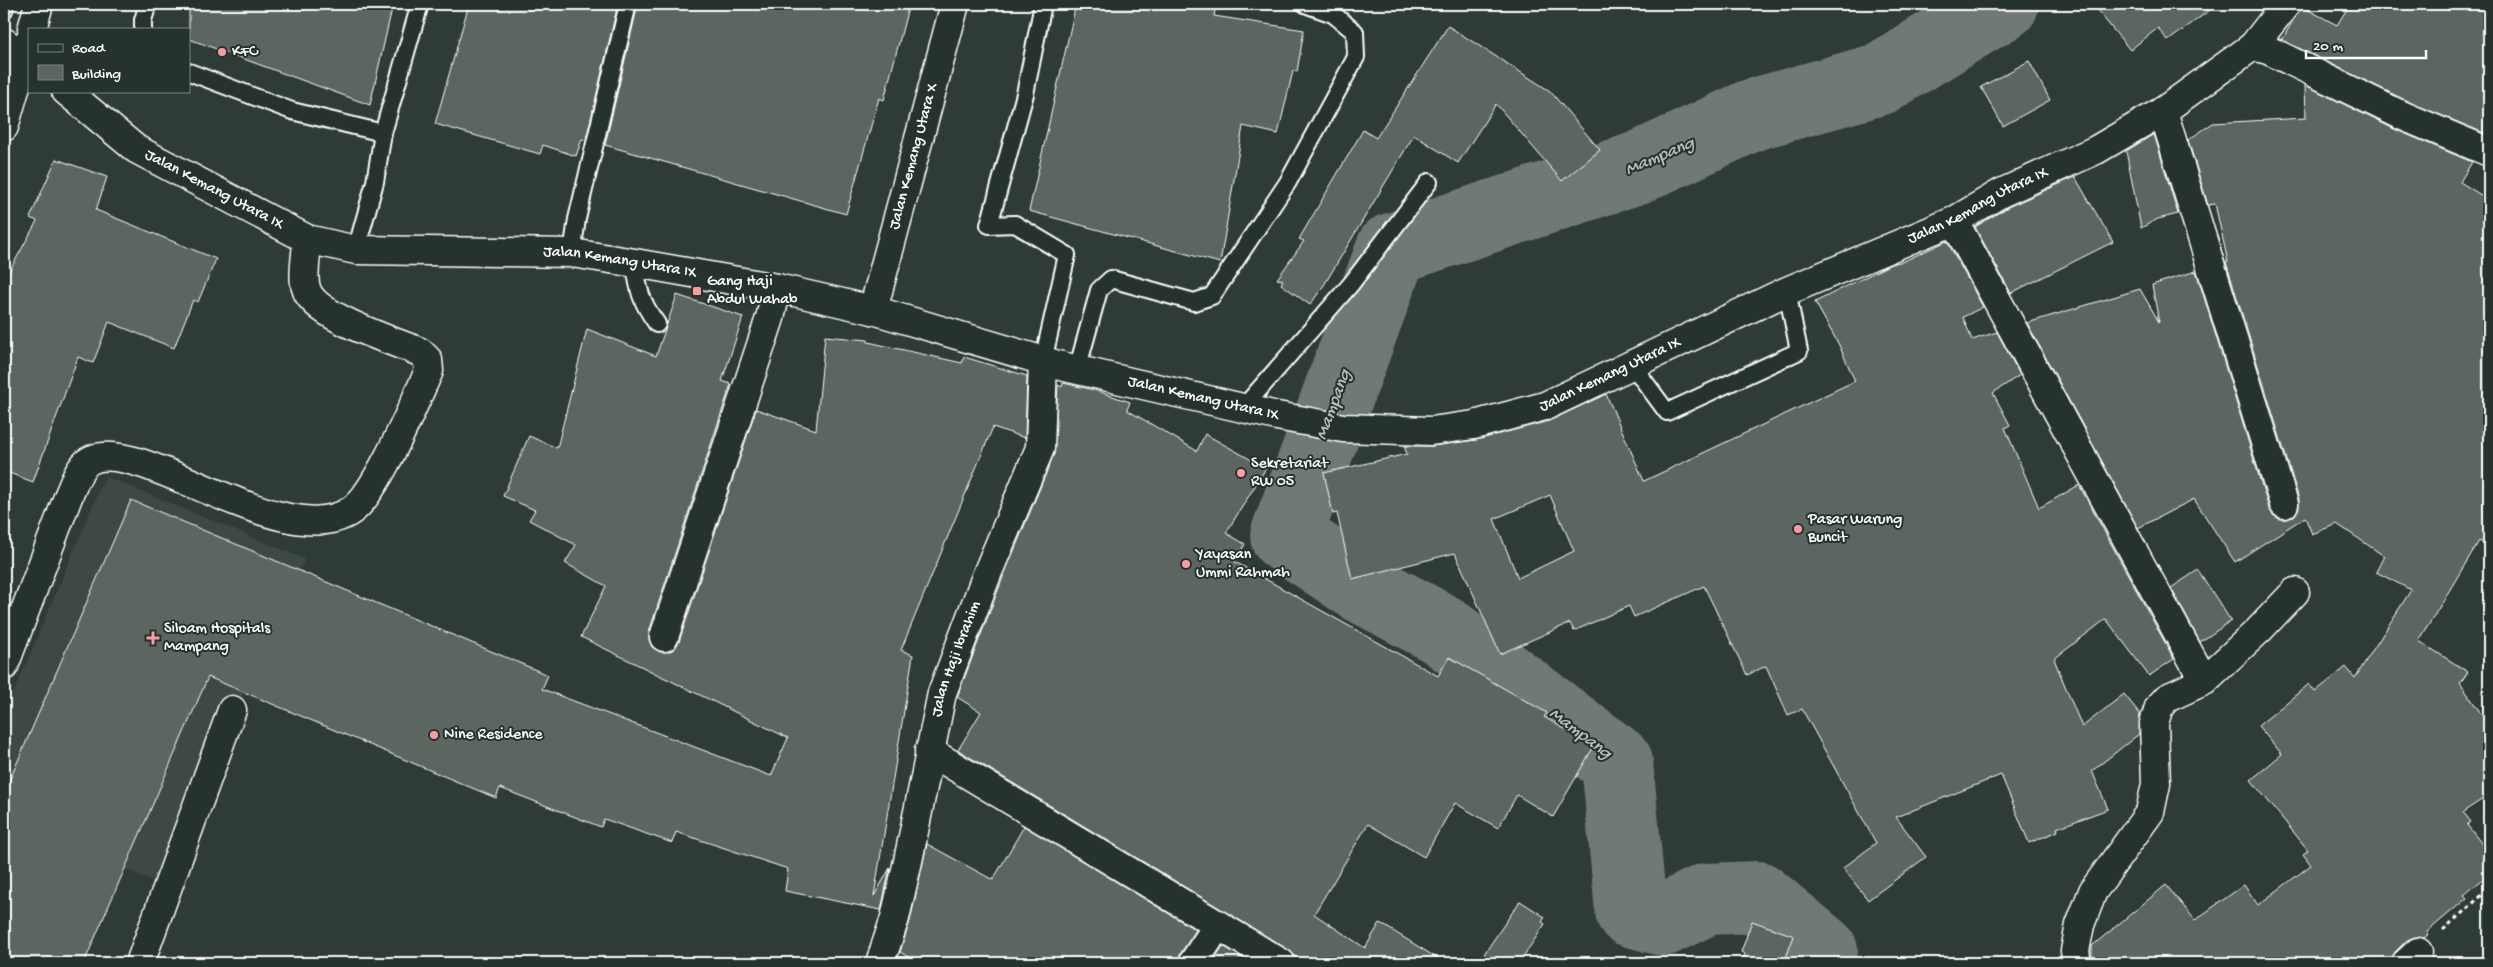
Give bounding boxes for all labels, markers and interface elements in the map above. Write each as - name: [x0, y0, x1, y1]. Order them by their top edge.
- legend: [28, 28, 190, 92]
- scale bar: [2306, 28, 2426, 60]
- text: 20 m: [2313, 38, 2343, 56]
- text: Road: [72, 40, 106, 58]
- place label: KFC: [232, 43, 259, 62]
- marker: KFC: [216, 46, 228, 58]
- text: Building: [71, 66, 121, 84]
- street label: Jalan Kemang Utara X: [885, 81, 943, 232]
- water label: Mampang: [1622, 132, 1699, 181]
- street label: Jalan Kemang Utara IX: [141, 146, 287, 235]
- street label: Jalan Kemang Utara IX: [1905, 163, 2052, 249]
- street label: Jalan Kemang Utara IX: [543, 243, 698, 283]
- place label: Gang Haji Abdul Wahab: [707, 273, 798, 310]
- marker: Gang Haji Abdul Wahab: [691, 285, 703, 297]
- street label: Jalan Kemang Utara IX: [1538, 333, 1685, 416]
- water label: Mampang: [1312, 366, 1357, 443]
- street label: Jalan Kemang Utara IX: [1126, 372, 1281, 426]
- place label: Sekretariat RW 05: [1251, 455, 1329, 492]
- marker: Sekretariat RW 05: [1235, 467, 1247, 479]
- place label: Pasar Warung Buncit: [1807, 511, 1902, 548]
- marker: Pasar Warung Buncit: [1792, 523, 1804, 535]
- place label: Yayasan Ummi Rahmah: [1194, 546, 1290, 583]
- marker: Yayasan Ummi Rahmah: [1180, 558, 1192, 570]
- street label: Jalan Haji Ibrahim: [928, 598, 986, 718]
- place label: Siloam Hospitals Mampang: [164, 620, 271, 657]
- marker: Siloam Hospitals Mampang: [146, 631, 160, 645]
- water label: Mampang: [1545, 704, 1617, 765]
- place label: Nine Residence: [444, 726, 543, 745]
- marker: Nine Residence: [428, 729, 440, 741]

